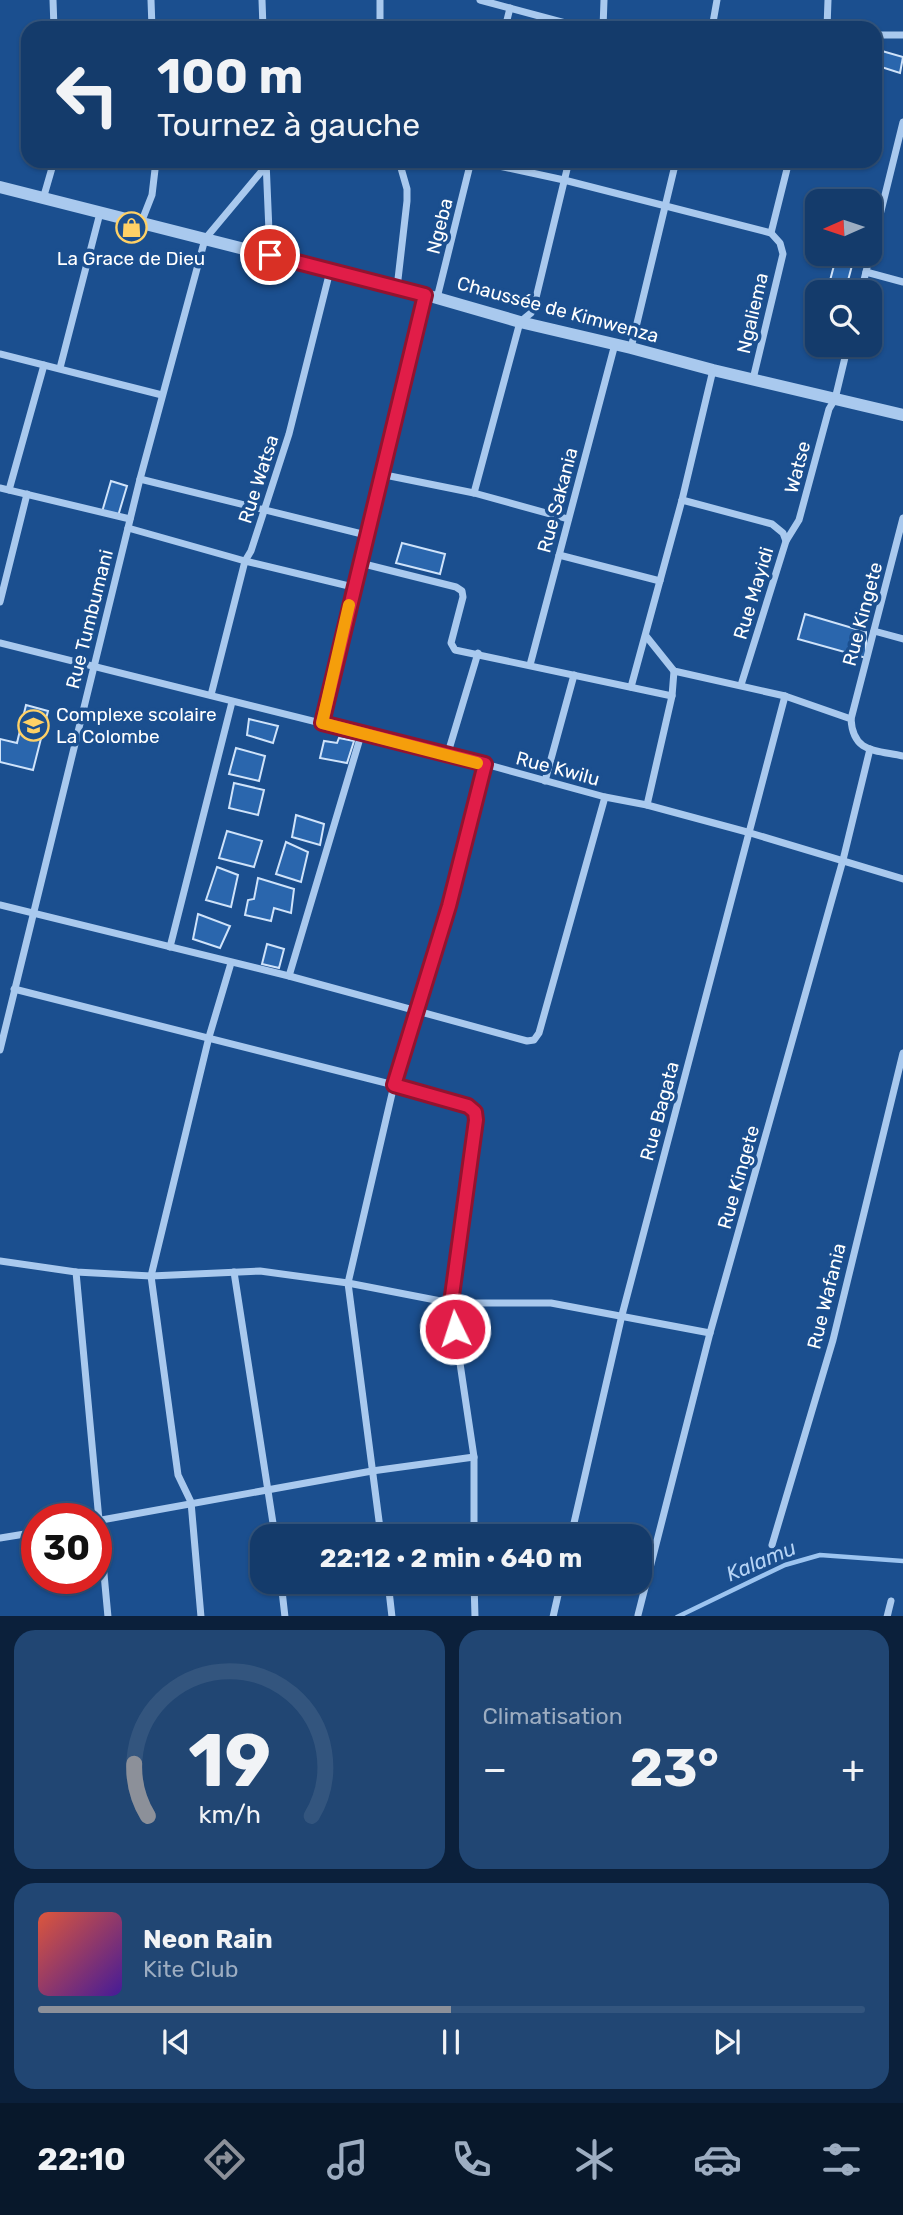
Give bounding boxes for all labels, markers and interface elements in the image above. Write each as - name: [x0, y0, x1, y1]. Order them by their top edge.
- text: 100 m: [157, 47, 303, 105]
- icon: left: [42, 49, 133, 140]
- text: Tournez à gauche: [157, 106, 420, 144]
- north arrow: [805, 189, 882, 266]
- map controls: [805, 189, 882, 357]
- street label: Ngeba: [421, 196, 458, 257]
- shop icon: La Grace de Dieu: [114, 210, 148, 244]
- pin: [240, 225, 300, 285]
- icon: arrive: [251, 236, 289, 274]
- place label: La Grace de Dieu: [57, 247, 205, 270]
- street label: Ngaliema: [732, 270, 773, 356]
- street label: Chaussée de Kimwenza: [454, 271, 661, 348]
- button: search: [805, 280, 882, 357]
- street label: Rue Watsa: [233, 432, 284, 526]
- street label: Watse: [780, 439, 815, 496]
- street label: Rue Sakania: [532, 445, 583, 555]
- street label: Rue Mayidi: [729, 544, 778, 642]
- street label: Rue Tumbumani: [61, 547, 118, 691]
- street label: Rue Kingete: [838, 560, 887, 669]
- place label: Complexe scolaire La Colombe: [56, 703, 217, 748]
- school or university icon: Complexe scolaire La Colombe: [16, 708, 50, 742]
- street label: Rue Kwilu: [514, 746, 602, 791]
- street label: Rue Bagata: [635, 1059, 684, 1163]
- street label: Rue Kingete: [713, 1123, 764, 1232]
- street label: Rue Wafania: [802, 1241, 851, 1351]
- position arrow: [418, 1292, 492, 1366]
- speed limit sign: 30: [21, 1503, 112, 1594]
- water label: Kalamu: [722, 1535, 800, 1586]
- text: 22:12 · 2 min · 640 m: [320, 1543, 582, 1574]
- text: Climatisation: [483, 1702, 623, 1730]
- text: 19: [188, 1718, 271, 1804]
- text: 23°: [630, 1737, 719, 1799]
- text: −: [483, 1746, 507, 1792]
- text: +: [841, 1746, 865, 1792]
- text: km/h: [198, 1799, 260, 1828]
- text: Neon Rain: [143, 1924, 273, 1955]
- text: Kite Club: [143, 1955, 238, 1983]
- icon: previous: [157, 2023, 195, 2061]
- icon: pause: [432, 2023, 470, 2061]
- icon: next: [708, 2023, 746, 2061]
- icon: directions: [200, 2135, 249, 2184]
- icon: music: [323, 2135, 372, 2184]
- icon: phone: [447, 2135, 496, 2184]
- icon: climate: [570, 2135, 619, 2184]
- icon: car: [693, 2135, 742, 2184]
- icon: filters: [817, 2135, 866, 2184]
- text: 22:10: [37, 2140, 126, 2178]

